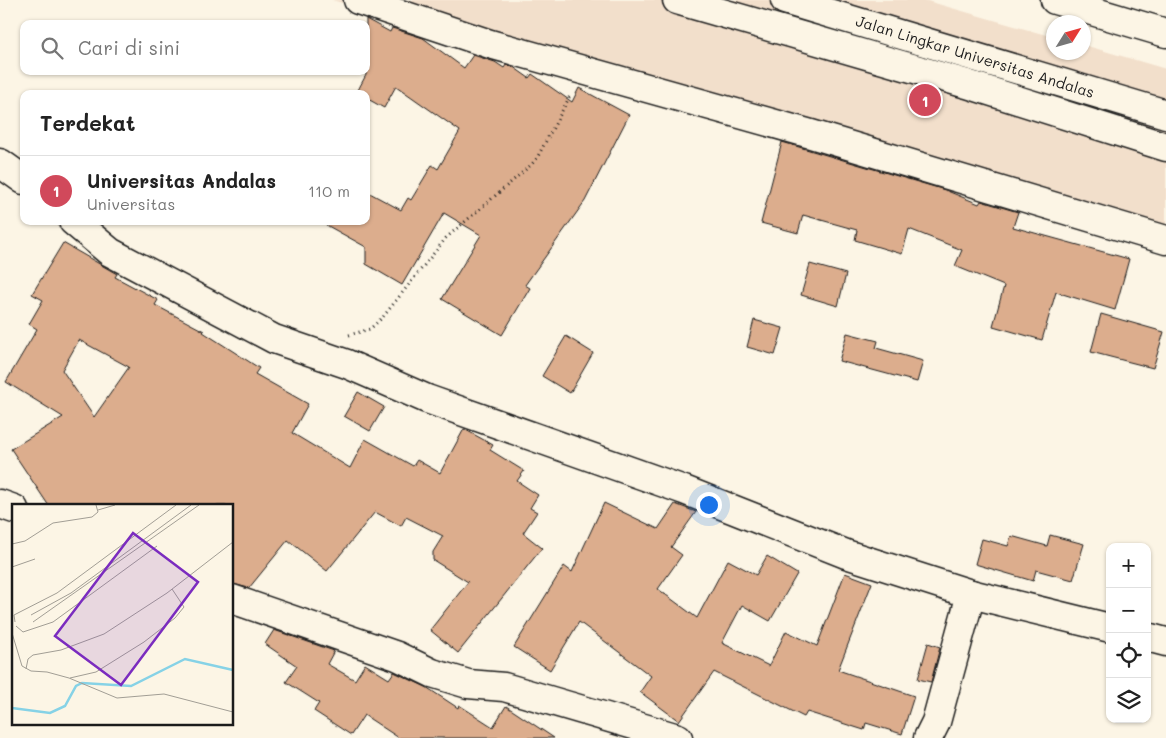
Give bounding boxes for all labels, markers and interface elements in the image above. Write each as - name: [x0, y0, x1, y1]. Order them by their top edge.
- street label: Jalan Lingkar Universitas Andalas: [854, 10, 1097, 102]
- north arrow: [1046, 15, 1091, 60]
- search box: [20, 20, 370, 75]
- icon: search: [38, 34, 66, 62]
- text: Cari di sini: [78, 35, 180, 60]
- pin: 1: [909, 81, 941, 119]
- text: Terdekat: [40, 109, 135, 136]
- text: Universitas Andalas: [87, 168, 276, 193]
- text: 1: [52, 180, 60, 201]
- text: 110 m: [308, 180, 350, 201]
- text: Universitas: [87, 193, 175, 214]
- your location: [696, 492, 722, 518]
- inset map: [12, 504, 234, 726]
- map controls: [1106, 543, 1151, 723]
- button: +: [1106, 543, 1151, 588]
- button: −: [1106, 588, 1151, 633]
- button: locate: [1106, 633, 1151, 678]
- button: layers: [1106, 678, 1151, 723]

